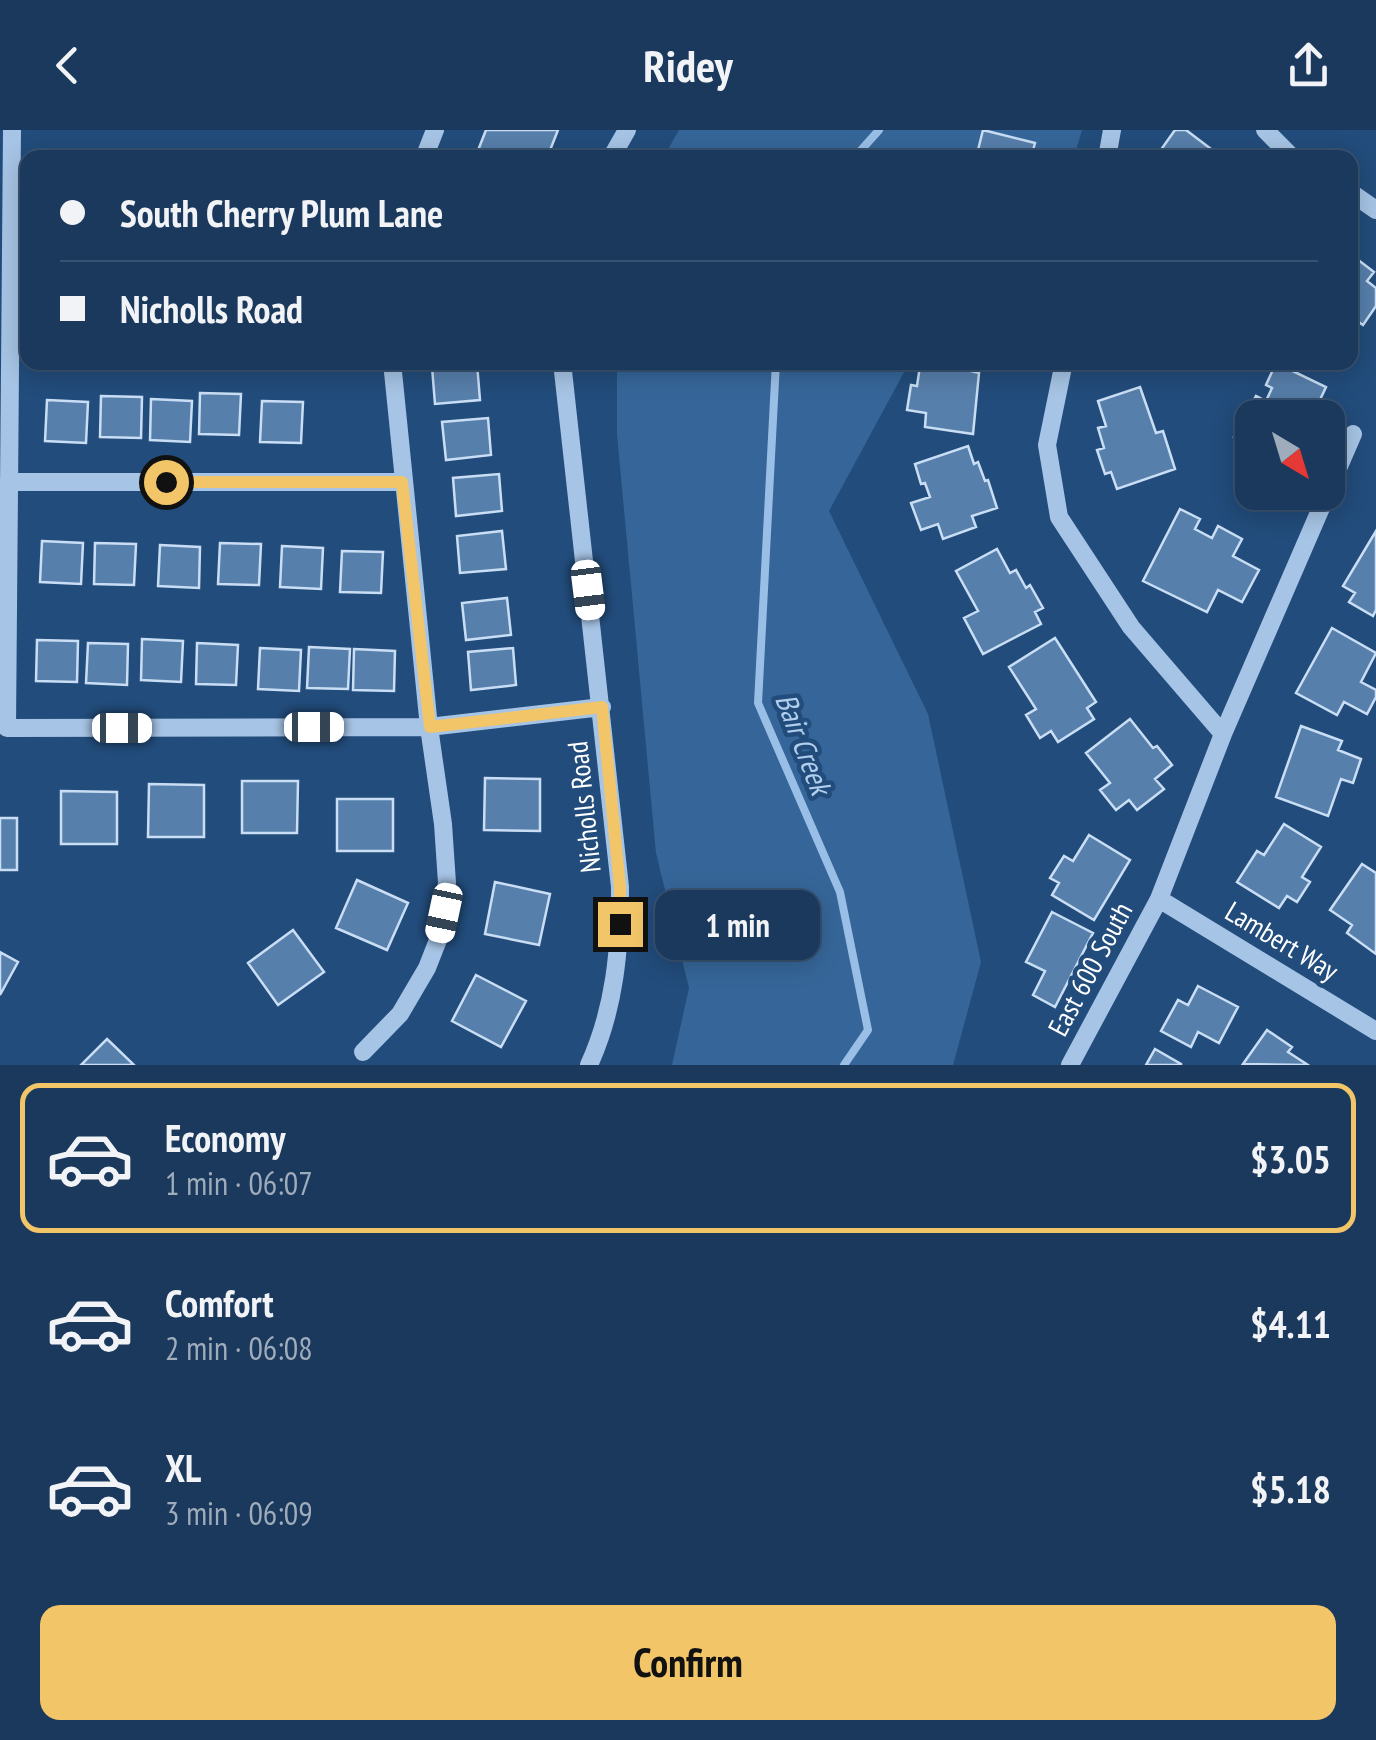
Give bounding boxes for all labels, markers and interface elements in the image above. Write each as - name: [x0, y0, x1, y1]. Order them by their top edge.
- text: Ridey: [643, 36, 733, 94]
- icon: back: [40, 38, 95, 93]
- icon: share: [1281, 38, 1336, 93]
- text: South Cherry Plum Lane: [120, 188, 443, 237]
- text: Nicholls Road: [120, 284, 303, 333]
- north arrow: [1235, 400, 1345, 510]
- map controls: [1235, 400, 1345, 510]
- route start: [144, 460, 189, 505]
- car: [569, 558, 607, 622]
- water label: Bair Creek: [767, 687, 843, 803]
- car: [284, 712, 344, 742]
- car: [92, 713, 152, 743]
- street label: Nicholls Road: [558, 740, 609, 875]
- car: [423, 881, 465, 945]
- callout: 1 min: [655, 889, 820, 959]
- street label: Lambert Way: [1219, 892, 1346, 989]
- street label: East 600 South: [1039, 895, 1140, 1042]
- route end: [598, 902, 643, 947]
- text: 1 min: [705, 904, 770, 946]
- icon: car: [45, 1113, 135, 1203]
- text: Economy: [165, 1113, 285, 1162]
- text: $3.05: [1250, 1134, 1331, 1183]
- text: 1 min · 06:07: [165, 1162, 313, 1204]
- icon: car: [45, 1278, 135, 1368]
- text: Comfort: [165, 1278, 274, 1327]
- text: $4.11: [1250, 1299, 1331, 1348]
- text: 2 min · 06:08: [165, 1327, 313, 1369]
- icon: car: [45, 1443, 135, 1533]
- text: XL: [165, 1443, 201, 1492]
- text: $5.18: [1250, 1464, 1331, 1513]
- text: 3 min · 06:09: [165, 1492, 313, 1534]
- button: Confirm: [40, 1605, 1336, 1720]

